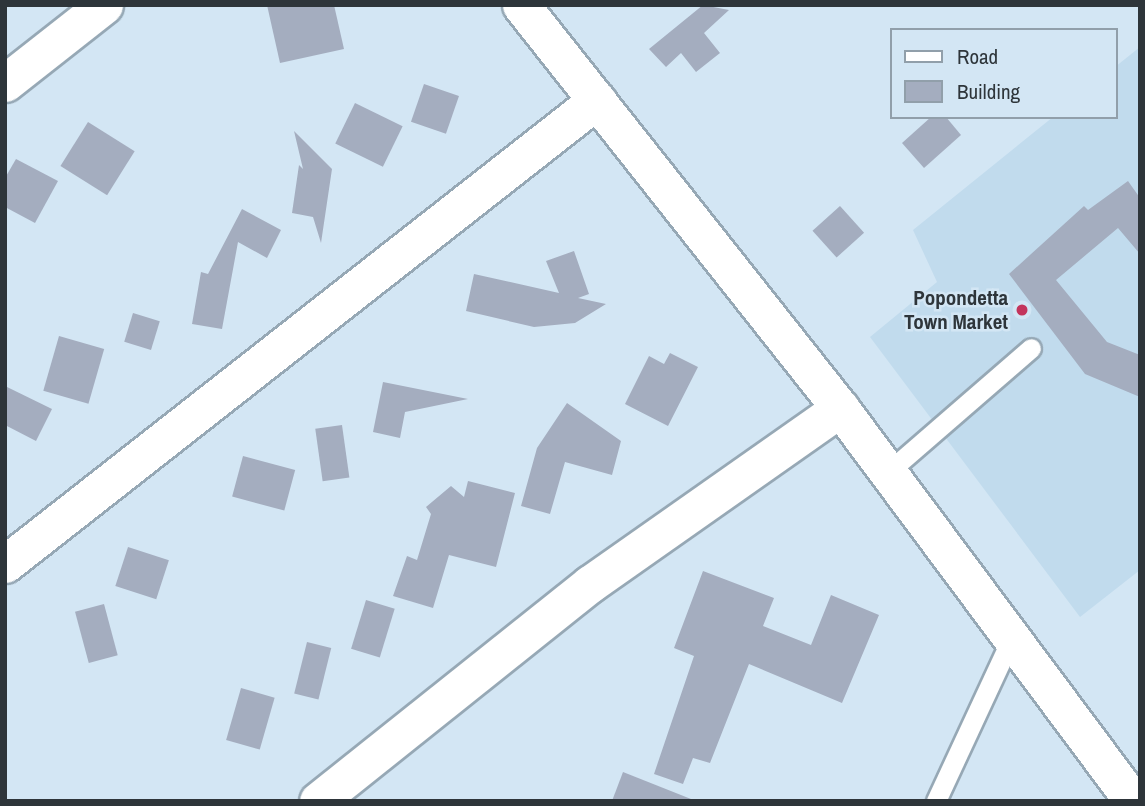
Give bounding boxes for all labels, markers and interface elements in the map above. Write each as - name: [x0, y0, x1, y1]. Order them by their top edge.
- legend: [890, 28, 1117, 119]
- text: Road: [957, 42, 998, 71]
- text: Building: [957, 77, 1020, 106]
- place label: Popondetta Town Market: [904, 285, 1008, 335]
- marker: Popondetta Town Market: [1014, 302, 1030, 318]

